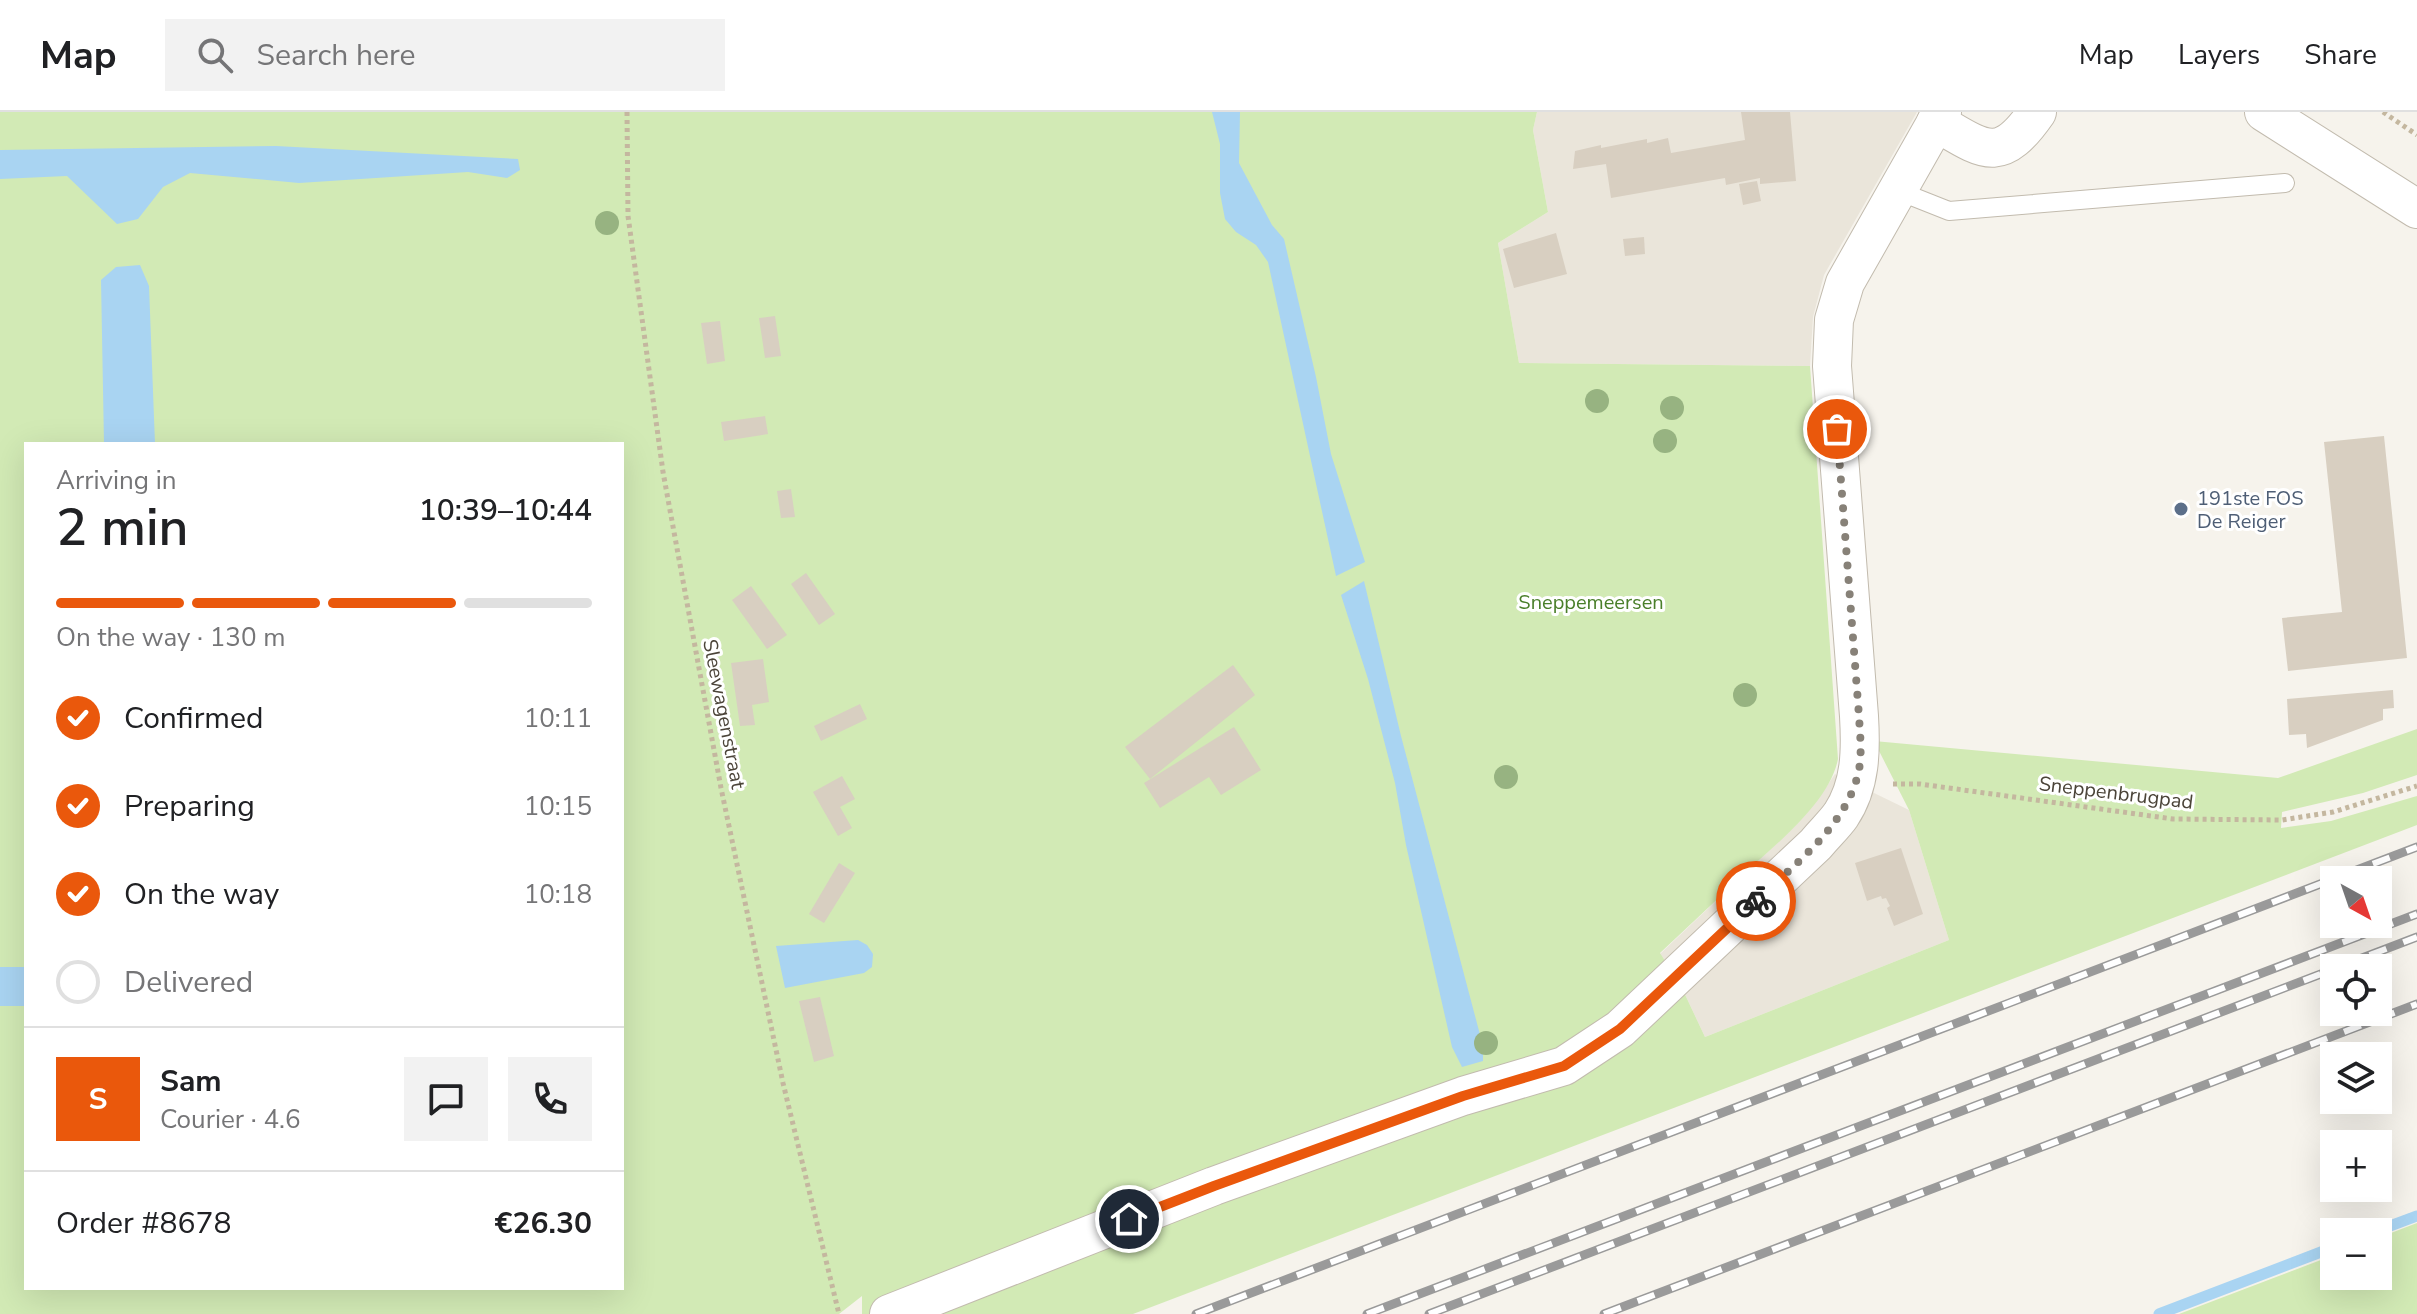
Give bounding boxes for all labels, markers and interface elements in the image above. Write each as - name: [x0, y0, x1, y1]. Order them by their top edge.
- search box: [165, 19, 725, 91]
- text: Map: [40, 30, 117, 81]
- icon: search: [193, 33, 237, 77]
- text: Search here: [257, 35, 416, 76]
- text: Map: [2079, 36, 2134, 74]
- text: Layers: [2178, 36, 2260, 74]
- text: Share: [2304, 36, 2377, 74]
- pin: [1803, 395, 1871, 463]
- icon: bag: [1815, 407, 1859, 451]
- text: Arriving in: [56, 463, 177, 498]
- place label: 191ste FOS De Reiger: [2197, 485, 2303, 535]
- text: 10:39–10:44: [419, 490, 592, 531]
- text: 2 min: [56, 492, 189, 563]
- marker: 191ste FOS De Reiger: [2172, 500, 2190, 518]
- park label: Sneppemeersen: [1518, 589, 1664, 616]
- text: On the way · 130 m: [56, 620, 285, 655]
- street label: Sleewagenstraat: [696, 637, 752, 792]
- icon: check: [56, 696, 100, 740]
- text: Confirmed: [124, 698, 264, 739]
- text: 10:11: [524, 701, 592, 736]
- street label: Sneppenbrugpad: [2037, 770, 2195, 816]
- icon: check: [56, 784, 100, 828]
- text: Preparing: [124, 786, 255, 827]
- text: 10:15: [524, 789, 592, 824]
- courier: [1716, 861, 1796, 941]
- north arrow: [2320, 866, 2392, 938]
- map controls: [2320, 866, 2392, 1290]
- icon: check: [56, 872, 100, 916]
- text: On the way: [124, 874, 279, 915]
- text: 10:18: [524, 877, 592, 912]
- icon: bike: [1734, 879, 1778, 923]
- button: locate: [2320, 954, 2392, 1026]
- text: Delivered: [124, 962, 253, 1003]
- button: layers: [2320, 1042, 2392, 1114]
- button: chat: [404, 1057, 488, 1141]
- button: phone: [508, 1057, 592, 1141]
- text: Sam: [160, 1061, 222, 1102]
- text: S: [89, 1079, 107, 1120]
- text: Courier · 4.6: [160, 1102, 301, 1137]
- button: +: [2320, 1130, 2392, 1202]
- pin: [1095, 1185, 1163, 1253]
- icon: home: [1107, 1197, 1151, 1241]
- text: Order #8678: [56, 1203, 231, 1244]
- text: €26.30: [495, 1203, 592, 1244]
- button: −: [2320, 1218, 2392, 1290]

